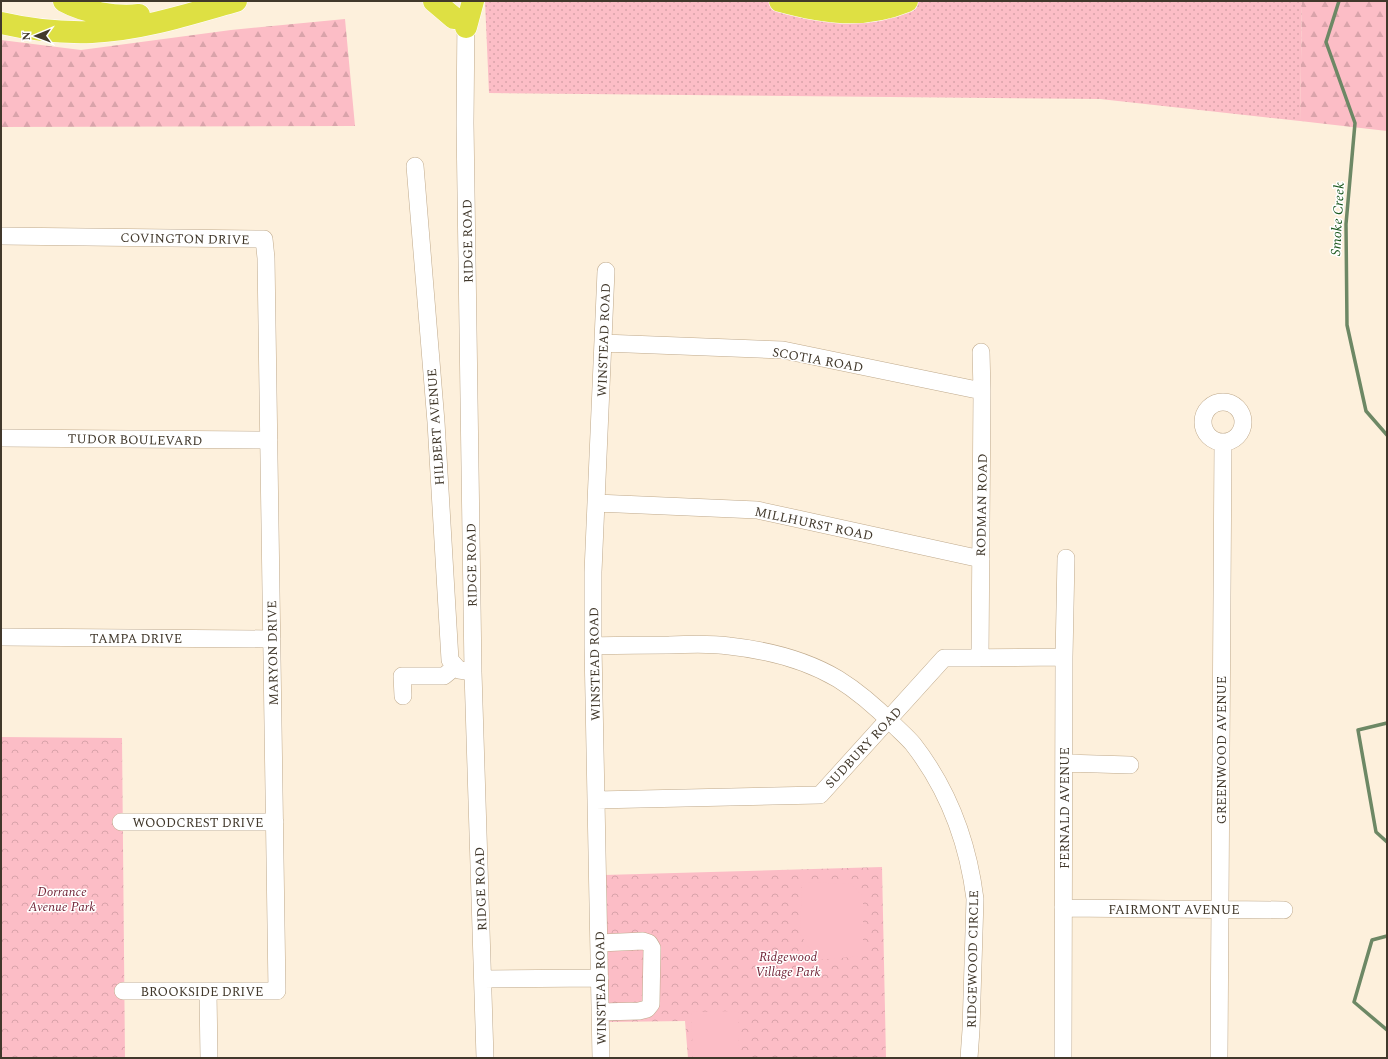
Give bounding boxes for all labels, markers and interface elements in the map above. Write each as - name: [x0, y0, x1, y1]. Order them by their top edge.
- north arrow: [16, 16, 56, 56]
- text: N: [18, 32, 35, 41]
- water label: Smoke Creek: [1325, 181, 1350, 256]
- street label: RIDGE ROAD: [457, 199, 479, 283]
- street label: COVINGTON DRIVE: [120, 228, 250, 250]
- street label: WINSTEAD ROAD: [592, 283, 616, 397]
- street label: SCOTIA ROAD: [771, 342, 865, 378]
- street label: HILBERT AVENUE: [422, 368, 450, 486]
- street label: TUDOR BOULEVARD: [67, 429, 202, 451]
- street label: RODMAN ROAD: [971, 453, 993, 557]
- street label: MILLHURST ROAD: [753, 502, 875, 546]
- street label: RIDGE ROAD: [461, 523, 483, 607]
- street label: MARYON DRIVE: [262, 600, 284, 706]
- street label: WINSTEAD ROAD: [584, 607, 606, 721]
- street label: TAMPA DRIVE: [90, 629, 182, 649]
- street label: GREENWOOD AVENUE: [1212, 676, 1232, 824]
- street label: SUDBURY ROAD: [820, 702, 907, 793]
- street label: FERNALD AVENUE: [1055, 747, 1075, 869]
- street label: WOODCREST DRIVE: [132, 813, 264, 833]
- street label: RIDGE ROAD: [470, 847, 492, 931]
- park label: Dorrance Avenue Park: [28, 882, 95, 917]
- street label: RIDGEWOOD CIRCLE: [962, 890, 984, 1028]
- street label: FAIRMONT AVENUE: [1108, 900, 1240, 920]
- street label: WINSTEAD ROAD: [590, 931, 612, 1045]
- park label: Ridgewood Village Park: [755, 947, 821, 982]
- street label: BROOKSIDE DRIVE: [140, 982, 264, 1002]

